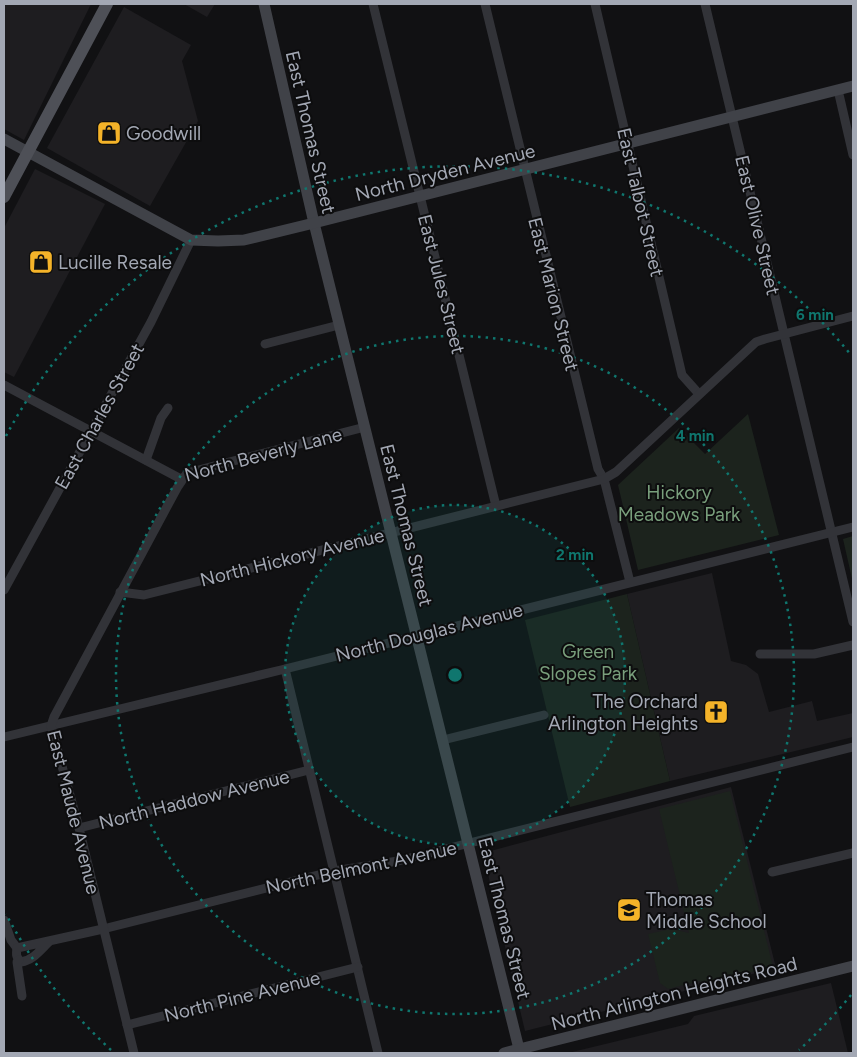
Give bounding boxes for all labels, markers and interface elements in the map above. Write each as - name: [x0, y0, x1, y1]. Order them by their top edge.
- street label: East Thomas Street: [281, 48, 340, 216]
- shop icon: Goodwill: [96, 120, 122, 146]
- place label: Goodwill: [126, 122, 201, 145]
- street label: East Talbot Street: [612, 125, 669, 279]
- street label: North Dryden Avenue: [353, 139, 538, 206]
- street label: East Olive Street: [730, 153, 785, 297]
- street label: East Jules Street: [413, 212, 470, 356]
- street label: East Marion Street: [523, 215, 584, 373]
- shop icon: Lucille Resale: [28, 249, 54, 275]
- place label: Lucille Resale: [58, 251, 172, 274]
- text: 6 min: [796, 306, 834, 324]
- street label: East Charles Street: [50, 339, 149, 493]
- street label: North Beverly Lane: [182, 422, 344, 487]
- text: 4 min: [676, 427, 714, 445]
- street label: East Thomas Street: [375, 442, 438, 609]
- park label: Hickory Meadows Park: [618, 481, 741, 526]
- street label: North Hickory Avenue: [198, 523, 387, 592]
- text: 2 min: [556, 546, 594, 564]
- street label: North Douglas Avenue: [333, 598, 525, 667]
- park label: Green Slopes Park: [539, 640, 638, 685]
- centre of rings: [446, 666, 464, 684]
- place label: The Orchard Arlington Heights: [548, 690, 698, 735]
- church icon: The Orchard Arlington Heights: [703, 699, 729, 725]
- street label: East Maude Avenue: [42, 728, 105, 897]
- street label: North Haddow Avenue: [97, 765, 292, 834]
- street label: East Thomas Street: [473, 835, 536, 1002]
- street label: North Belmont Avenue: [263, 836, 459, 899]
- place label: Thomas Middle School: [646, 888, 767, 933]
- school or university icon: Thomas Middle School: [616, 897, 642, 923]
- street label: North Arlington Heights Road: [549, 952, 800, 1035]
- street label: North Pine Avenue: [162, 966, 323, 1027]

